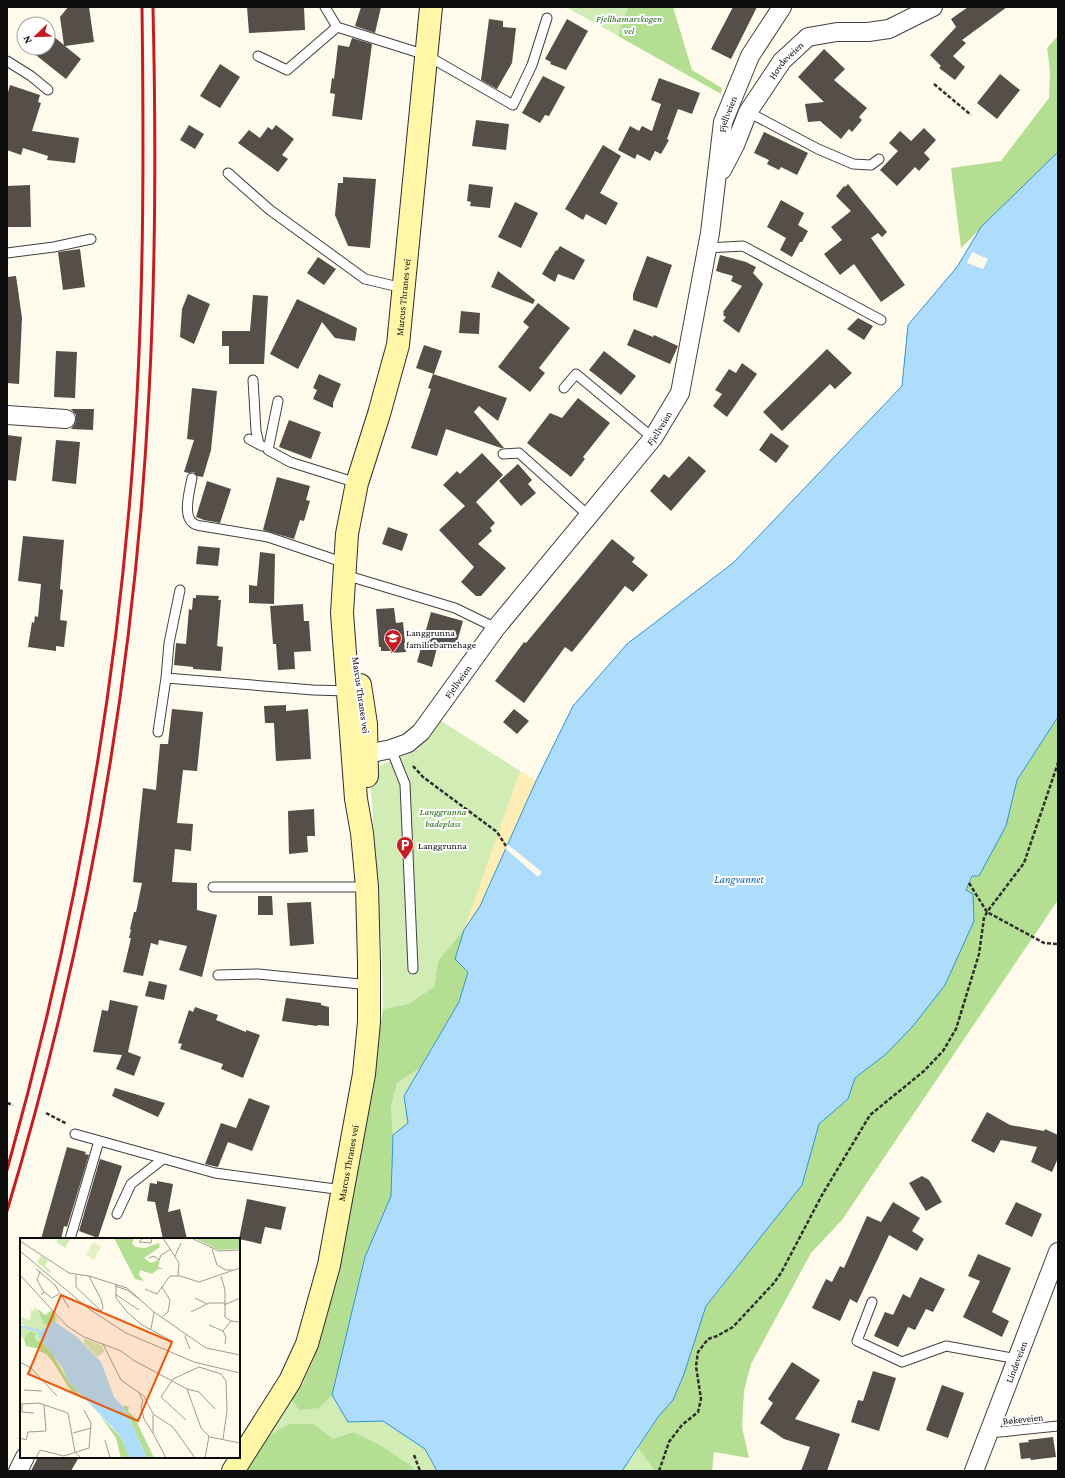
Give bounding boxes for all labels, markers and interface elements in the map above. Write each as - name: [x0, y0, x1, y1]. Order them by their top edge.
- park label: Fjellhamarskogen vel: [596, 13, 662, 36]
- north arrow: [16, 16, 56, 56]
- text: N: [20, 34, 34, 46]
- street label: Hovdeveien: [766, 39, 806, 81]
- street label: Fjellveien: [716, 94, 739, 133]
- street label: Marcus Thranes vei: [393, 258, 412, 336]
- street label: Fjellveien: [644, 408, 674, 447]
- place label: Langgrunna familiebarnehage: [406, 627, 477, 650]
- school or university icon: Langgrunna familiebarnehage: [383, 628, 403, 653]
- street label: Marcus Thranes vei: [350, 656, 372, 734]
- street label: Fjellveien: [442, 662, 474, 700]
- park label: Langgrunna badeplass: [420, 806, 467, 829]
- parking icon: Langgrunna: [395, 835, 415, 860]
- place label: Langgrunna: [418, 840, 467, 851]
- water label: Langvannet: [714, 873, 764, 886]
- street label: Marcus Thranes vei: [335, 1123, 360, 1202]
- inset map: [20, 1238, 240, 1458]
- street label: Lindeveien: [1003, 1339, 1029, 1384]
- street label: Bøkeveien: [1002, 1411, 1044, 1427]

